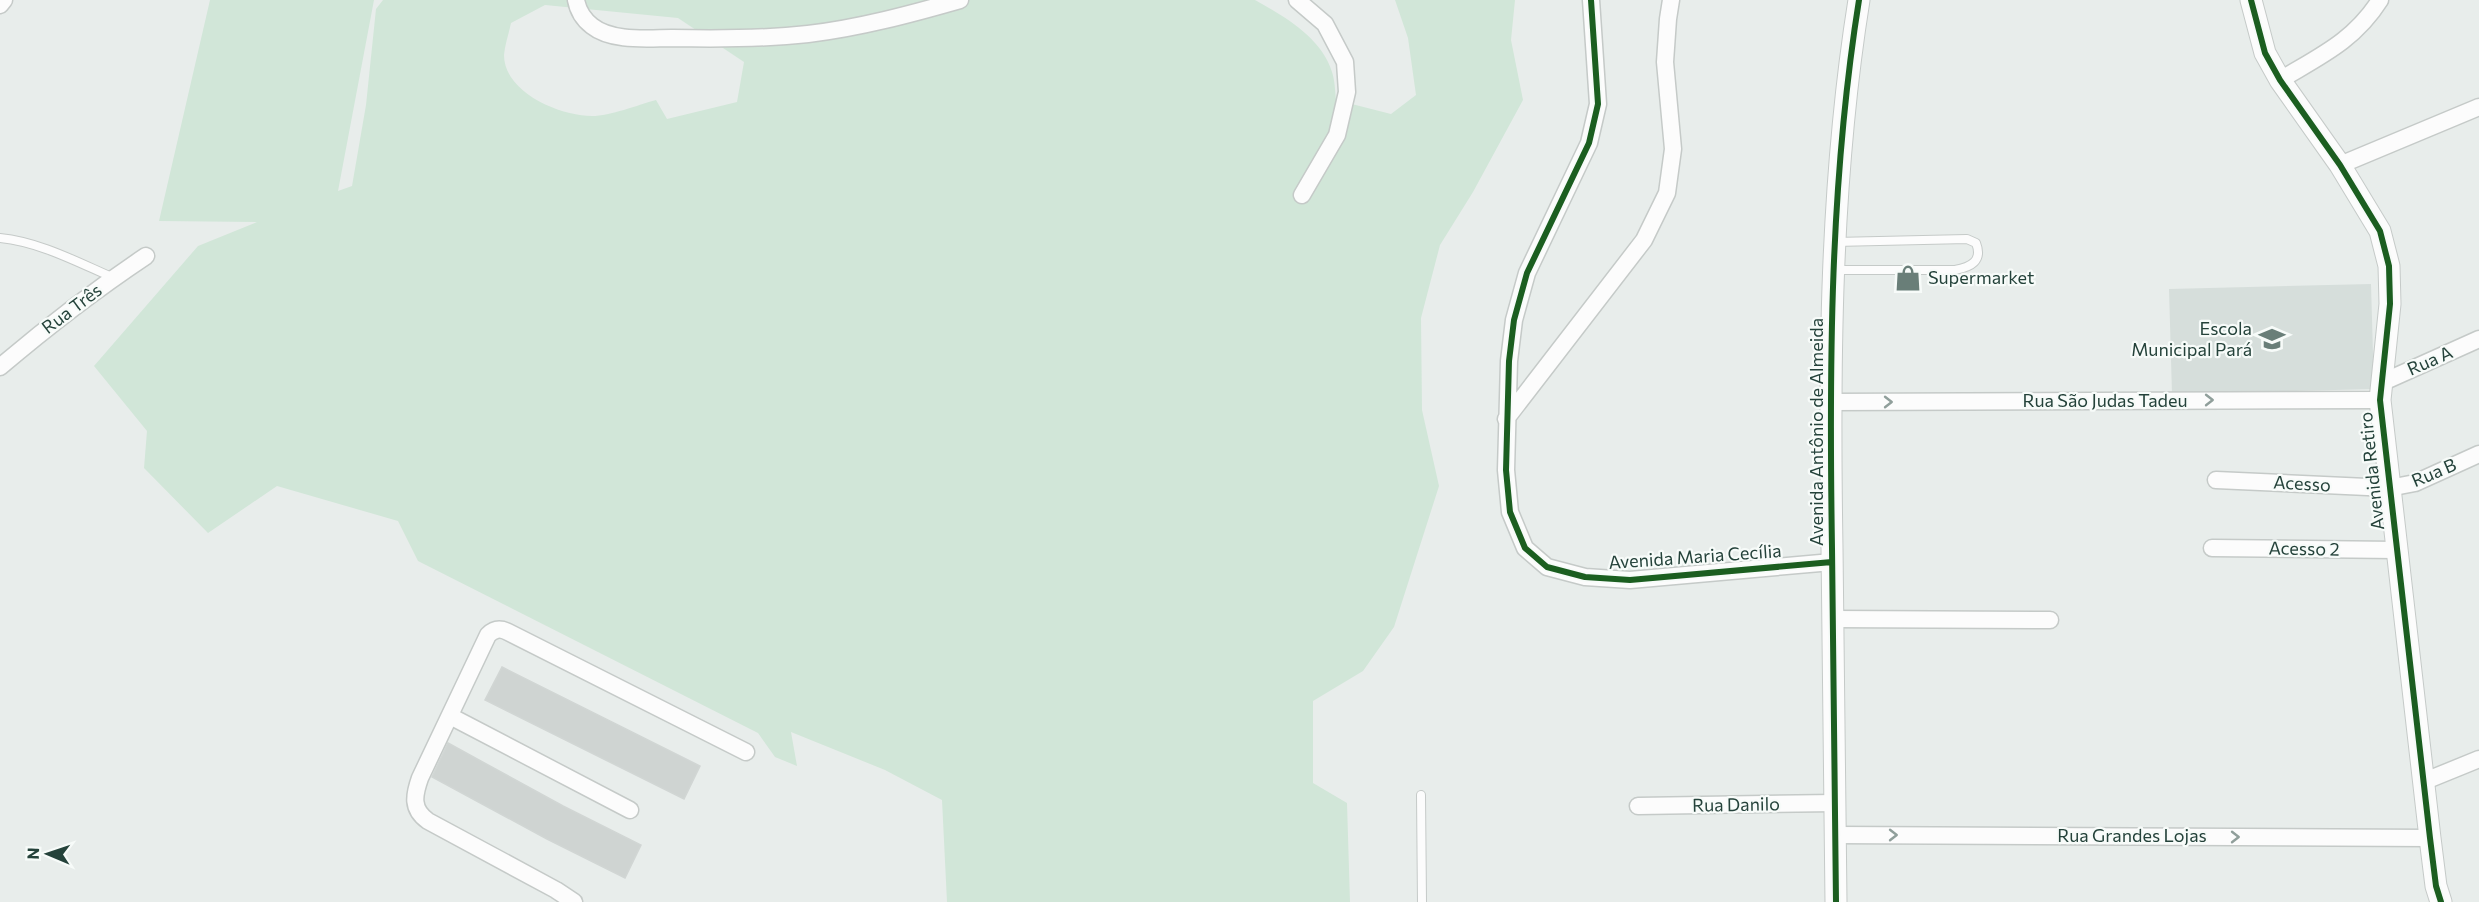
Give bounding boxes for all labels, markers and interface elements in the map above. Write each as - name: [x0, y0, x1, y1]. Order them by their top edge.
- shop icon: Supermarket: [1893, 263, 1923, 293]
- place label: Supermarket: [1928, 266, 2034, 288]
- street label: Rua Três: [37, 279, 106, 338]
- place label: Escola Municipal Pará: [2131, 317, 2252, 360]
- street label: Avenida Antônio de Almeida: [1805, 318, 1827, 546]
- school or university icon: Escola Municipal Pará: [2257, 324, 2287, 354]
- street label: Rua A: [2404, 340, 2456, 380]
- street label: Rua São Judas Tadeu: [2022, 389, 2188, 411]
- one-way arrow: [2205, 394, 2214, 406]
- one-way arrow: [1884, 396, 1893, 408]
- street label: Avenida Retiro: [2354, 411, 2388, 531]
- street label: Rua B: [2408, 453, 2459, 491]
- street label: Acesso: [2273, 471, 2331, 495]
- street label: Acesso 2: [2268, 536, 2340, 560]
- street label: Avenida Maria Cecília: [1608, 539, 1782, 573]
- street label: Rua Danilo: [1692, 792, 1780, 816]
- north arrow: [18, 824, 78, 884]
- street label: Rua Grandes Lojas: [2057, 824, 2207, 846]
- one-way arrow: [1889, 829, 1898, 841]
- one-way arrow: [2231, 831, 2240, 843]
- text: N: [23, 847, 42, 860]

